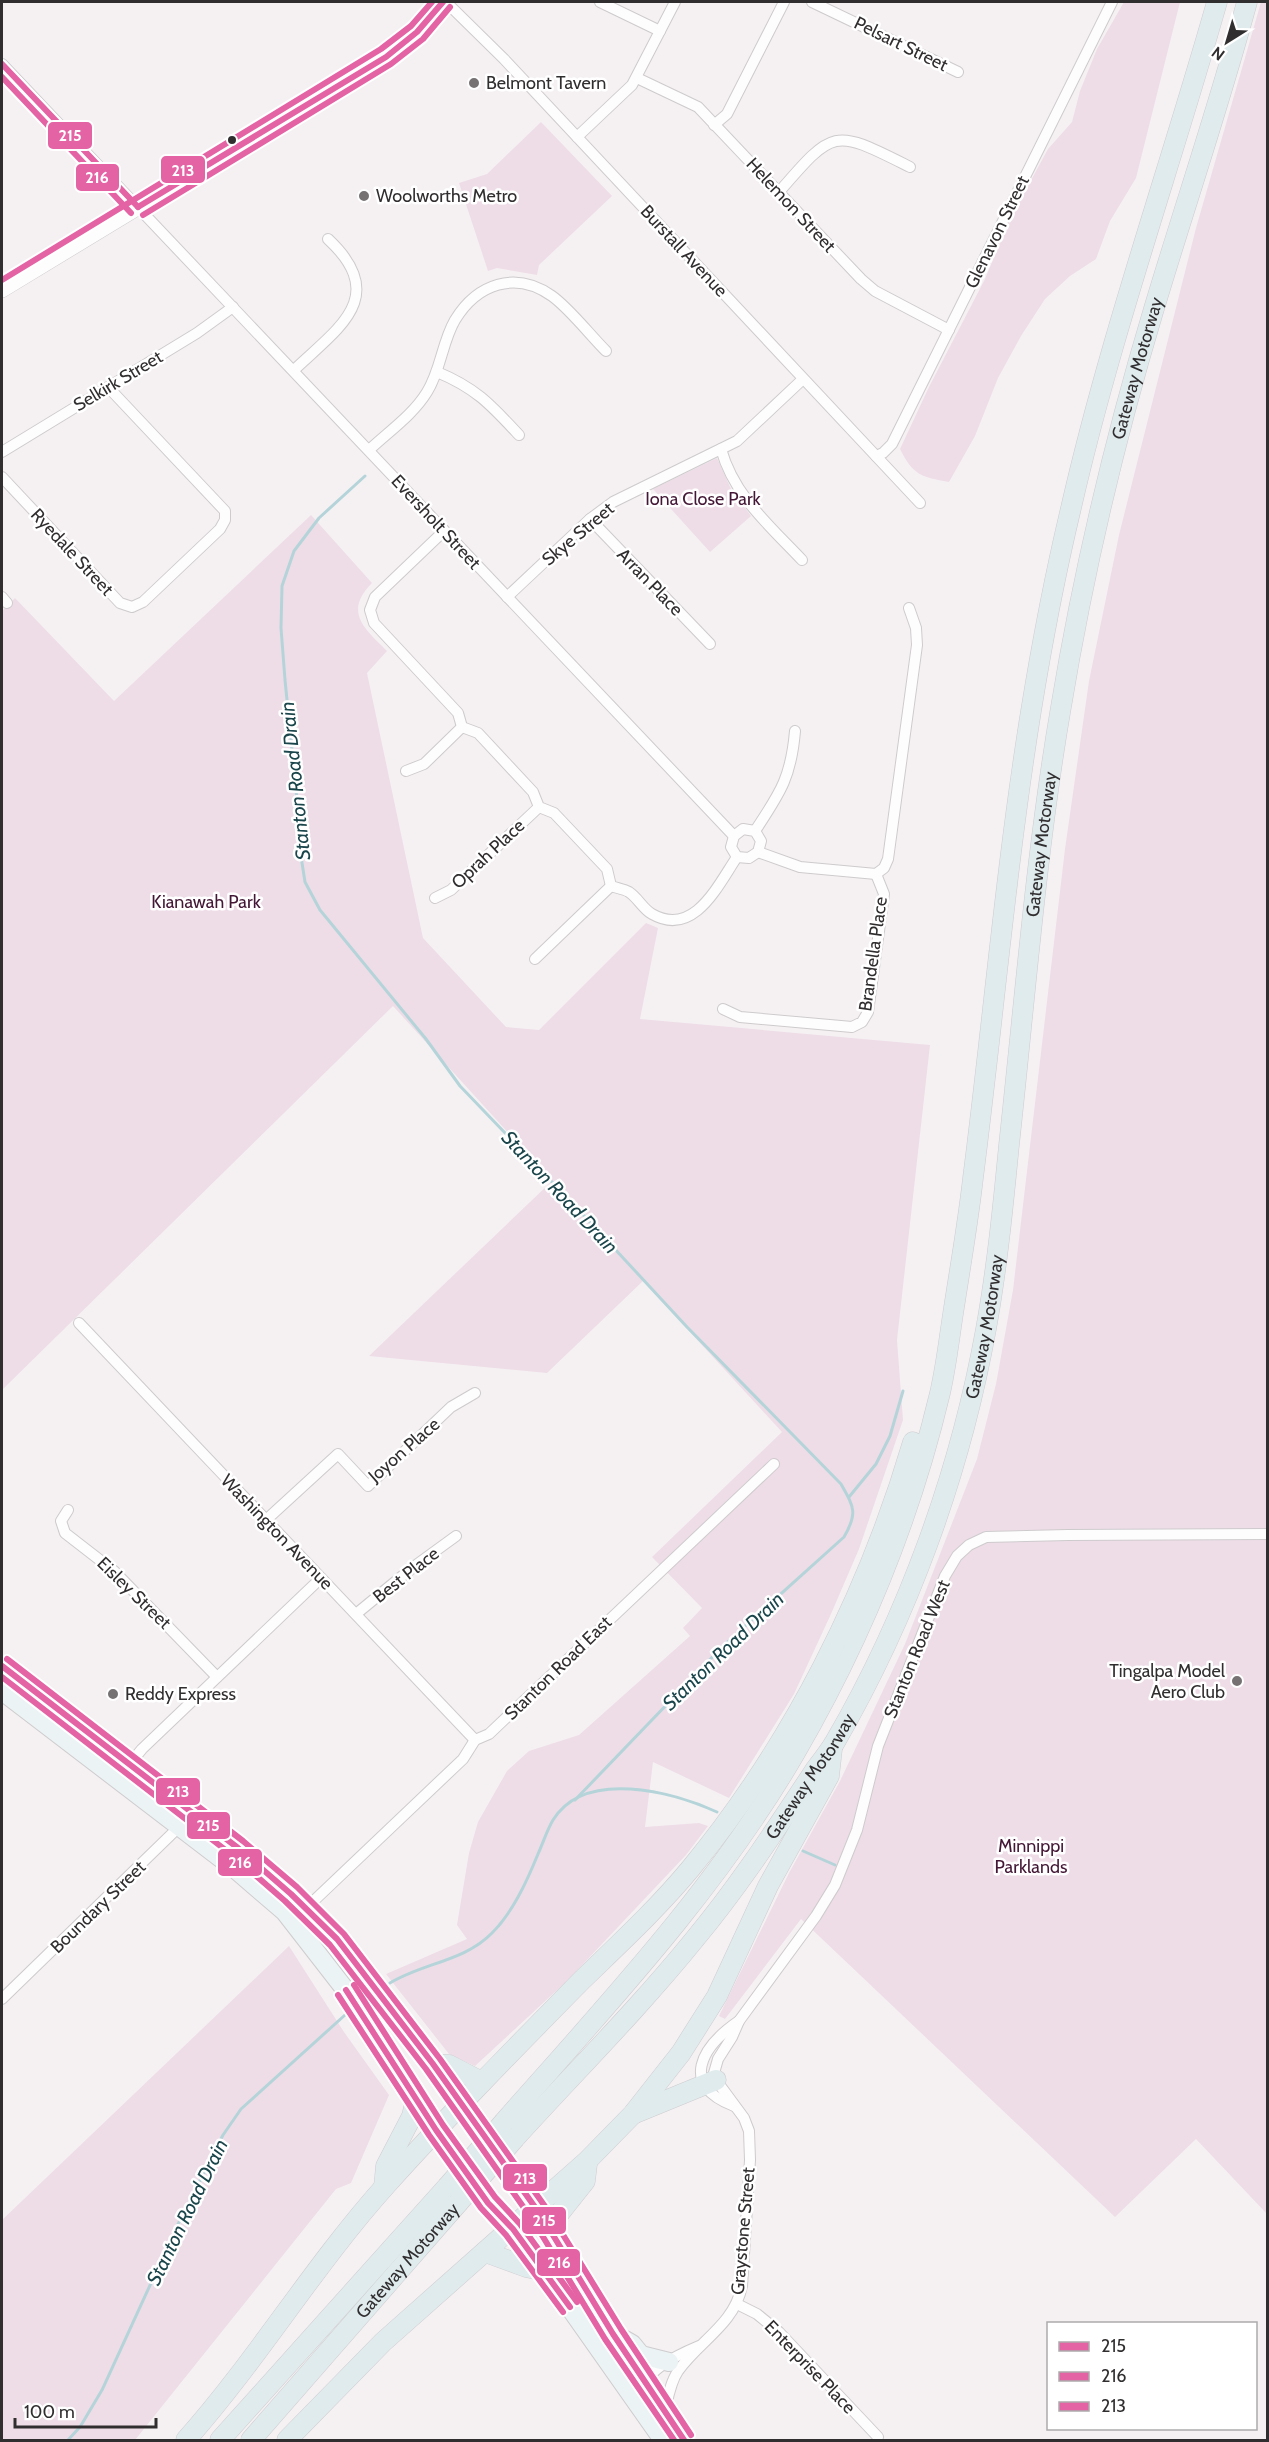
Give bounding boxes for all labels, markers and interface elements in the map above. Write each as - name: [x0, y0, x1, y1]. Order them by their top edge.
- street label: Pelsart Street: [850, 12, 952, 76]
- north arrow: [1197, 12, 1257, 72]
- text: N: [1208, 43, 1229, 65]
- place label: Belmont Tavern: [486, 72, 606, 94]
- marker: Belmont Tavern: [467, 76, 481, 90]
- line badge: 215: [47, 121, 93, 150]
- text: 215: [59, 126, 81, 145]
- unlabelled marker: [226, 134, 238, 146]
- street label: Helemon Street: [742, 153, 840, 257]
- line badge: 213: [160, 155, 206, 184]
- text: 213: [172, 161, 195, 180]
- line badge: 216: [75, 163, 120, 192]
- text: 216: [85, 168, 109, 187]
- street label: Glenavon Street: [960, 172, 1034, 292]
- place label: Woolworths Metro: [376, 185, 517, 207]
- marker: Woolworths Metro: [357, 189, 371, 203]
- street label: Burstall Avenue: [636, 201, 732, 301]
- street label: Gateway Motorway: [1107, 295, 1168, 442]
- street label: Selkirk Street: [70, 346, 166, 416]
- street label: Eversholt Street: [387, 470, 485, 574]
- park label: Iona Close Park: [645, 488, 762, 510]
- street label: Skye Street: [538, 498, 618, 570]
- street label: Ryedale Street: [26, 504, 118, 600]
- street label: Arran Place: [612, 544, 688, 620]
- water label: Stanton Road Drain: [275, 700, 315, 862]
- street label: Gateway Motorway: [1022, 770, 1062, 918]
- street label: Oprah Place: [447, 815, 529, 893]
- park label: Kianawah Park: [151, 891, 262, 913]
- street label: Brandella Place: [854, 895, 892, 1013]
- water label: Stanton Road Drain: [497, 1126, 623, 1258]
- street label: Gateway Motorway: [961, 1253, 1008, 1401]
- street label: Joyon Place: [363, 1413, 444, 1488]
- street label: Washington Avenue: [216, 1470, 338, 1594]
- street label: Best Place: [369, 1542, 443, 1608]
- street label: Eisley Street: [92, 1552, 176, 1634]
- street label: Stanton Road West: [879, 1577, 955, 1721]
- water label: Stanton Road Drain: [657, 1587, 789, 1715]
- street label: Stanton Road East: [500, 1611, 616, 1725]
- place label: Tingalpa Model Aero Club: [1109, 1660, 1226, 1703]
- marker: Tingalpa Model Aero Club: [1230, 1674, 1244, 1688]
- place label: Reddy Express: [125, 1683, 236, 1705]
- marker: Reddy Express: [106, 1687, 120, 1701]
- street label: Gateway Motorway: [761, 1710, 860, 1844]
- line badge: 213: [155, 1777, 201, 1806]
- text: 213: [167, 1782, 190, 1801]
- line badge: 215: [186, 1811, 231, 1840]
- text: 215: [197, 1816, 219, 1835]
- park label: Minnippi Parklands: [995, 1835, 1067, 1878]
- line badge: 216: [217, 1848, 263, 1877]
- text: 216: [228, 1853, 252, 1872]
- street label: Boundary Street: [46, 1856, 150, 1958]
- water label: Stanton Road Drain: [141, 2135, 233, 2289]
- line badge: 213: [502, 2163, 548, 2192]
- street label: Graystone Street: [726, 2166, 760, 2296]
- text: 213: [514, 2169, 537, 2188]
- street label: Gateway Motorway: [351, 2198, 464, 2323]
- line badge: 215: [521, 2206, 567, 2235]
- text: 215: [533, 2211, 555, 2230]
- line badge: 216: [536, 2248, 581, 2277]
- text: 216: [547, 2253, 571, 2272]
- street label: Enterprise Place: [760, 2316, 860, 2418]
- legend: [1047, 2322, 1257, 2430]
- text: 215: [1101, 2335, 1126, 2357]
- text: 216: [1101, 2365, 1127, 2387]
- scale bar: [15, 2391, 156, 2429]
- text: 213: [1101, 2395, 1126, 2417]
- text: 100 m: [24, 2401, 75, 2423]

